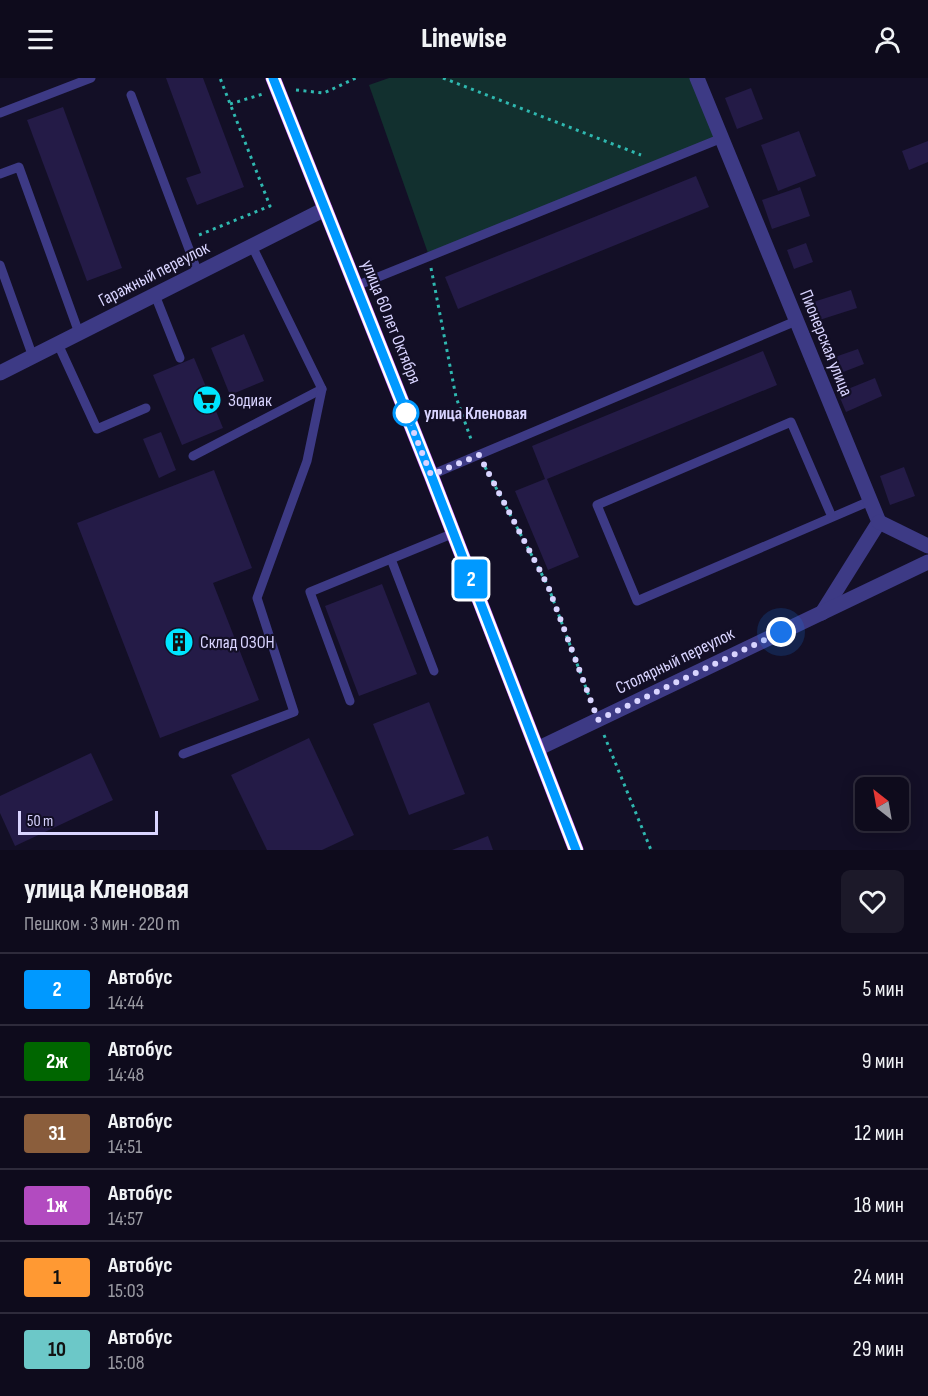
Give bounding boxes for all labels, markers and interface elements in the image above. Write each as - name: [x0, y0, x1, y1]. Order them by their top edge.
- icon: menu: [24, 23, 57, 56]
- text: Linewise: [421, 23, 507, 55]
- icon: person: [871, 23, 904, 56]
- street label: Гаражный переулок: [95, 237, 213, 311]
- street label: улица 60 лет Октября: [357, 257, 425, 387]
- street label: Пионерская улица: [795, 287, 857, 399]
- supermarket icon: Зодиак: [191, 384, 223, 416]
- place label: Зодиак: [228, 390, 272, 411]
- marker: улица Кленовая: [393, 400, 419, 426]
- place label: улица Кленовая: [424, 403, 527, 424]
- line badge: 2: [452, 560, 490, 598]
- text: 2: [466, 567, 476, 592]
- your location: [766, 617, 796, 647]
- street label: Столярный переулок: [612, 623, 738, 699]
- building icon: Склад ОЗОН: [163, 626, 195, 658]
- place label: Склад ОЗОН: [200, 632, 275, 653]
- north arrow: [855, 777, 909, 831]
- map controls: [855, 777, 909, 831]
- scale bar: [18, 808, 158, 836]
- text: 50 m: [27, 812, 53, 831]
- button: heart: [841, 870, 904, 933]
- text: улица Кленовая: [24, 873, 189, 906]
- text: Пешком · 3 мин · 220 m: [24, 912, 180, 936]
- text: Автобус: [108, 964, 173, 991]
- text: 5 мин: [863, 976, 904, 1003]
- text: 2: [52, 977, 62, 1002]
- text: 14:44: [108, 991, 144, 1015]
- text: Автобус: [108, 1036, 173, 1063]
- text: 9 мин: [862, 1048, 904, 1075]
- text: 2ж: [46, 1049, 68, 1074]
- text: 14:48: [108, 1063, 144, 1087]
- text: Автобус: [108, 1108, 173, 1135]
- text: 12 мин: [854, 1120, 904, 1147]
- text: 31: [48, 1121, 66, 1146]
- text: 14:51: [108, 1135, 142, 1159]
- text: Автобус: [108, 1180, 173, 1207]
- text: 18 мин: [854, 1192, 904, 1219]
- text: 1ж: [47, 1193, 67, 1218]
- text: 14:57: [108, 1207, 143, 1231]
- text: Автобус: [108, 1252, 173, 1279]
- text: 24 мин: [853, 1264, 904, 1291]
- text: 1: [53, 1265, 61, 1290]
- text: 15:03: [108, 1279, 144, 1303]
- text: Автобус: [108, 1324, 173, 1351]
- text: 29 мин: [853, 1336, 904, 1363]
- text: 10: [48, 1337, 66, 1362]
- text: 15:08: [108, 1351, 144, 1375]

